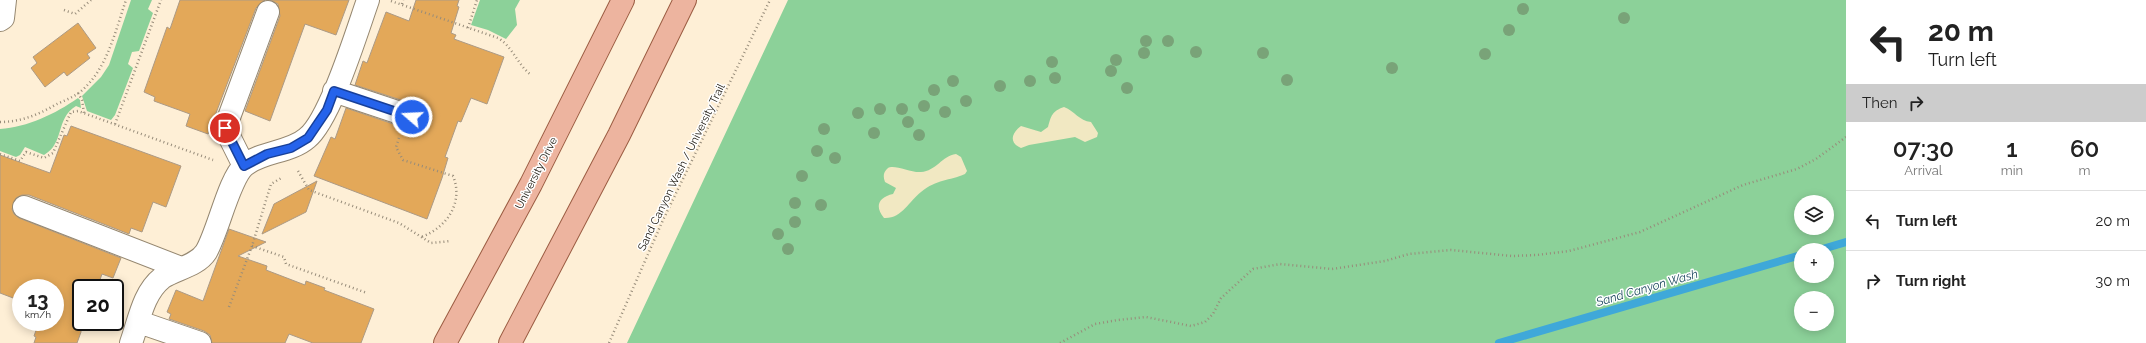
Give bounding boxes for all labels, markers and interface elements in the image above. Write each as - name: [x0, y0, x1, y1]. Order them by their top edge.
- text: 20 m: [1928, 15, 1994, 48]
- icon: left: [1862, 16, 1914, 68]
- text: Turn left: [1928, 49, 1997, 70]
- street label: Sand Canyon Wash / University Trail: [635, 82, 728, 253]
- icon: right: [1905, 92, 1927, 114]
- text: Then: [1862, 94, 1897, 112]
- position arrow: [391, 96, 433, 138]
- pin: [208, 111, 242, 145]
- icon: arrive: [214, 117, 236, 139]
- text: 07:30: [1893, 134, 1954, 163]
- text: 1: [2006, 134, 2018, 163]
- text: 60: [2070, 134, 2099, 163]
- street label: University Drive: [513, 135, 560, 211]
- text: Arrival: [1904, 163, 1942, 178]
- text: min: [2001, 163, 2023, 178]
- text: m: [2079, 163, 2091, 178]
- map controls: [1794, 195, 1834, 331]
- button: layers: [1794, 195, 1834, 235]
- icon: left: [1862, 210, 1884, 232]
- text: Turn left: [1896, 212, 1957, 230]
- text: 20 m: [2095, 212, 2130, 230]
- button: +: [1794, 243, 1834, 283]
- water label: Sand Canyon Wash: [1593, 267, 1700, 310]
- icon: right: [1862, 270, 1884, 292]
- text: Turn right: [1896, 272, 1966, 290]
- text: 30 m: [2095, 272, 2130, 290]
- speed limit sign: 20: [72, 279, 124, 331]
- text: 13: [27, 288, 49, 312]
- button: −: [1794, 291, 1834, 331]
- text: km/h: [25, 309, 51, 320]

